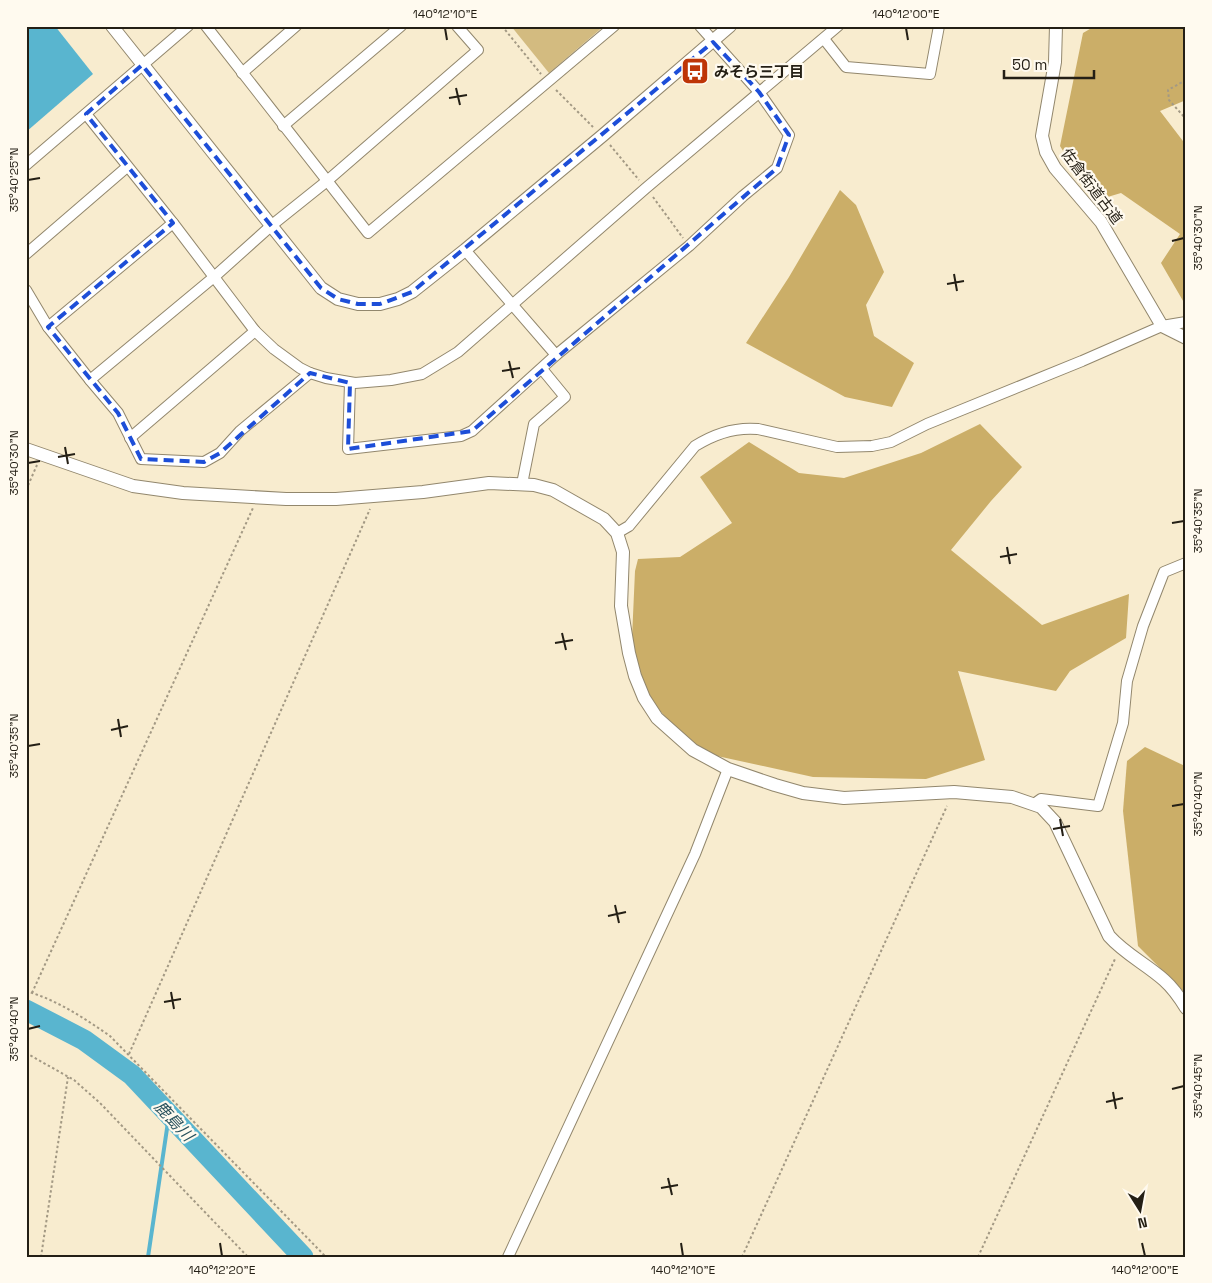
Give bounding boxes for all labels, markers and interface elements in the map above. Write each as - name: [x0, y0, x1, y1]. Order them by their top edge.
- text: 140°12'10"E: [413, 6, 478, 22]
- text: 140°12'00"E: [872, 6, 940, 22]
- scale bar: [1004, 48, 1094, 80]
- text: 50 m: [1012, 55, 1047, 74]
- bus stop icon: みそら三丁目: [680, 56, 710, 86]
- place label: みそら三丁目: [714, 62, 804, 81]
- street label: 佐倉街道古道: [1057, 144, 1127, 228]
- text: 35°40'25"N: [6, 148, 22, 212]
- text: 35°40'30"N: [1190, 205, 1206, 271]
- text: 35°40'30"N: [6, 430, 22, 496]
- text: 35°40'35"N: [1190, 489, 1206, 553]
- text: 35°40'35"N: [6, 714, 22, 778]
- text: 35°40'40"N: [1190, 772, 1206, 836]
- text: 35°40'40"N: [6, 997, 22, 1061]
- text: 35°40'45"N: [1190, 1054, 1206, 1118]
- water label: 鹿島川: [150, 1096, 199, 1147]
- north arrow: [1114, 1186, 1164, 1236]
- text: N: [1136, 1213, 1149, 1232]
- text: 140°12'20"E: [189, 1262, 256, 1278]
- text: 140°12'10"E: [651, 1262, 716, 1278]
- text: 140°12'00"E: [1111, 1262, 1179, 1278]

